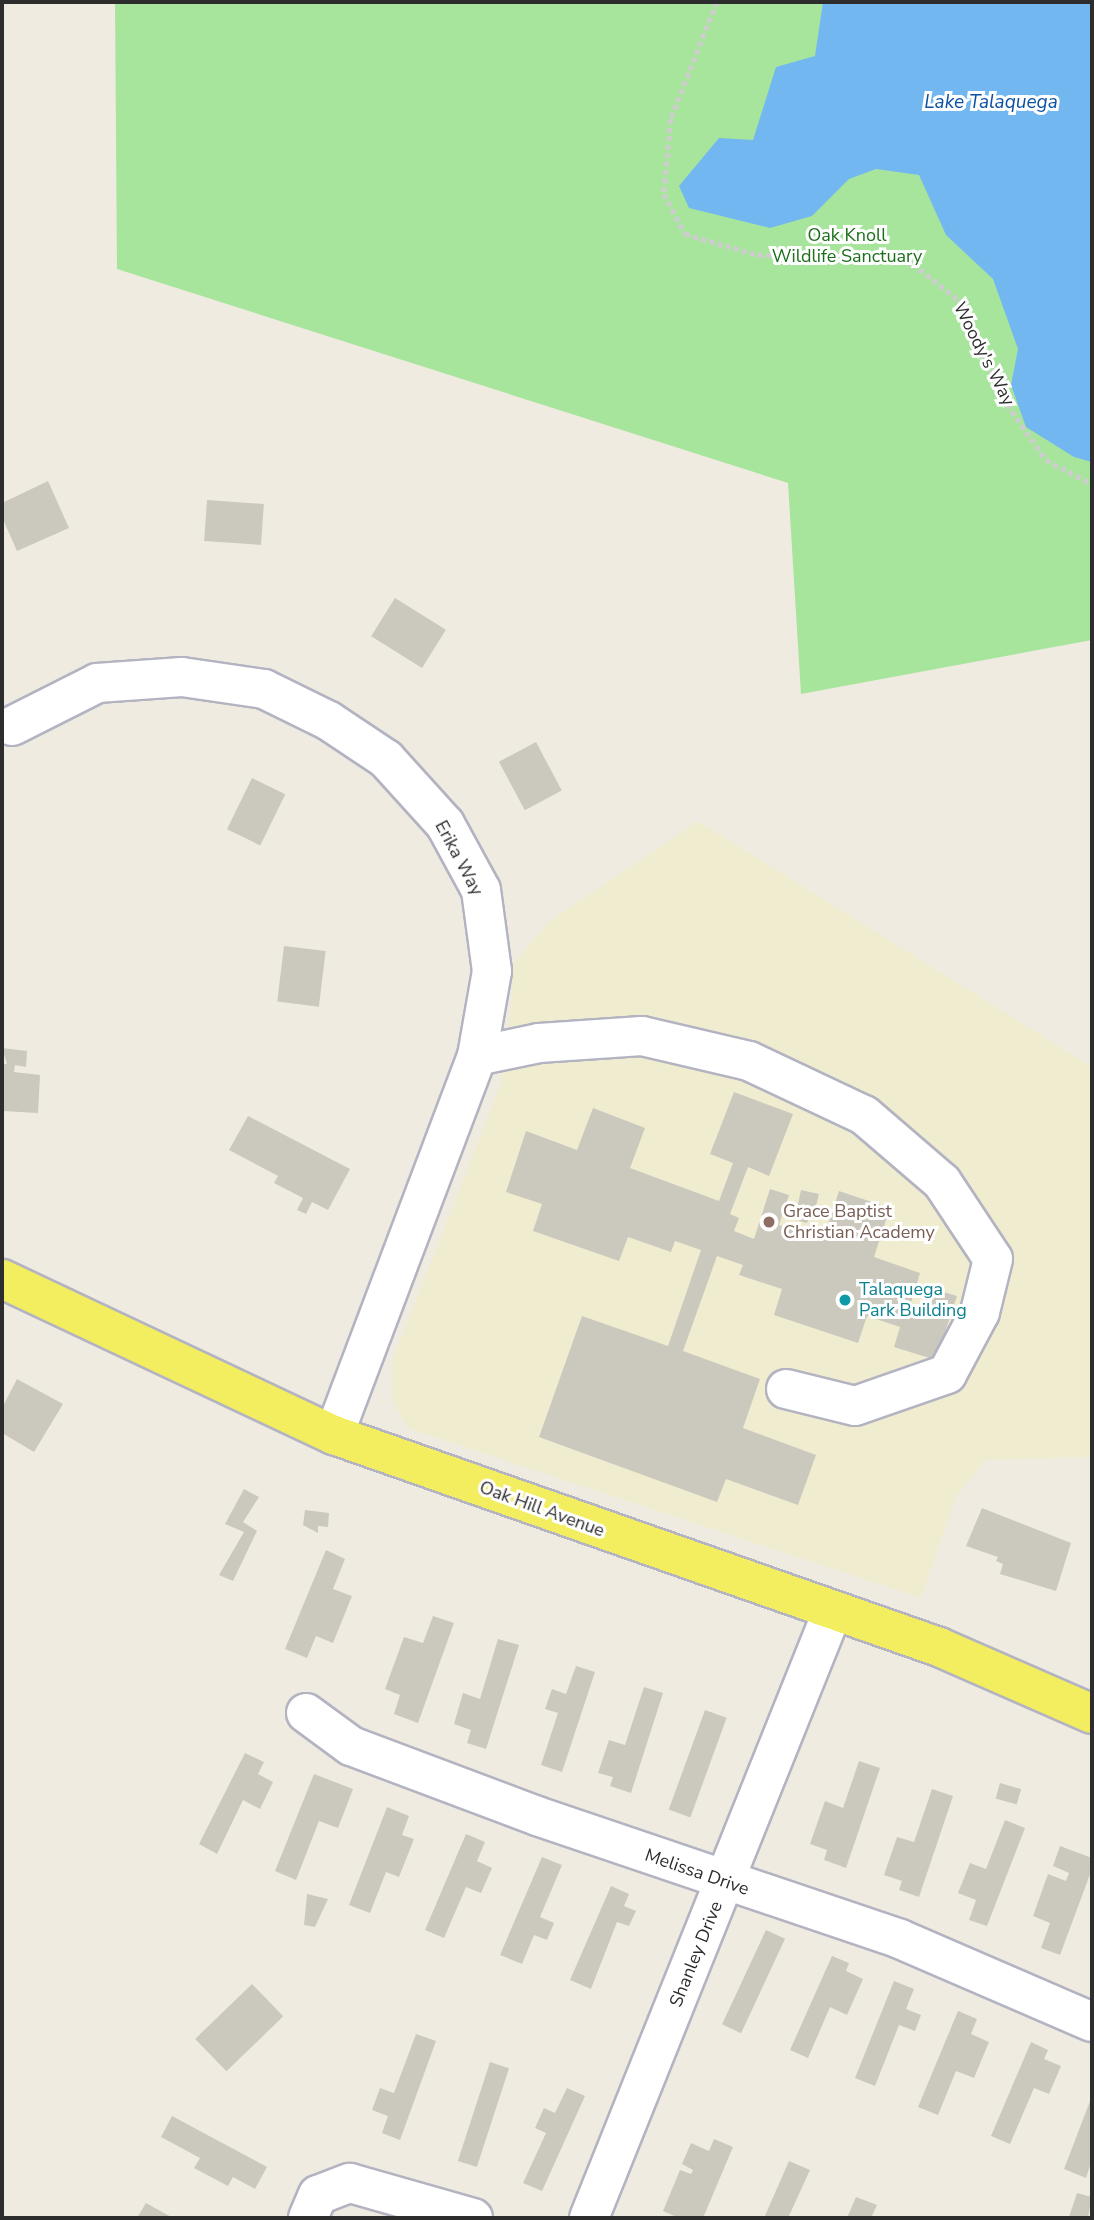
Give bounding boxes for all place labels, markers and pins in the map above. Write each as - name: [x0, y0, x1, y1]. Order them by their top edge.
- place label: Grace Baptist Christian Academy: [783, 1201, 935, 1244]
- marker: Grace Baptist Christian Academy: [761, 1214, 777, 1230]
- place label: Talaquega Park Building: [859, 1279, 967, 1322]
- marker: Talaquega Park Building: [837, 1292, 853, 1308]

